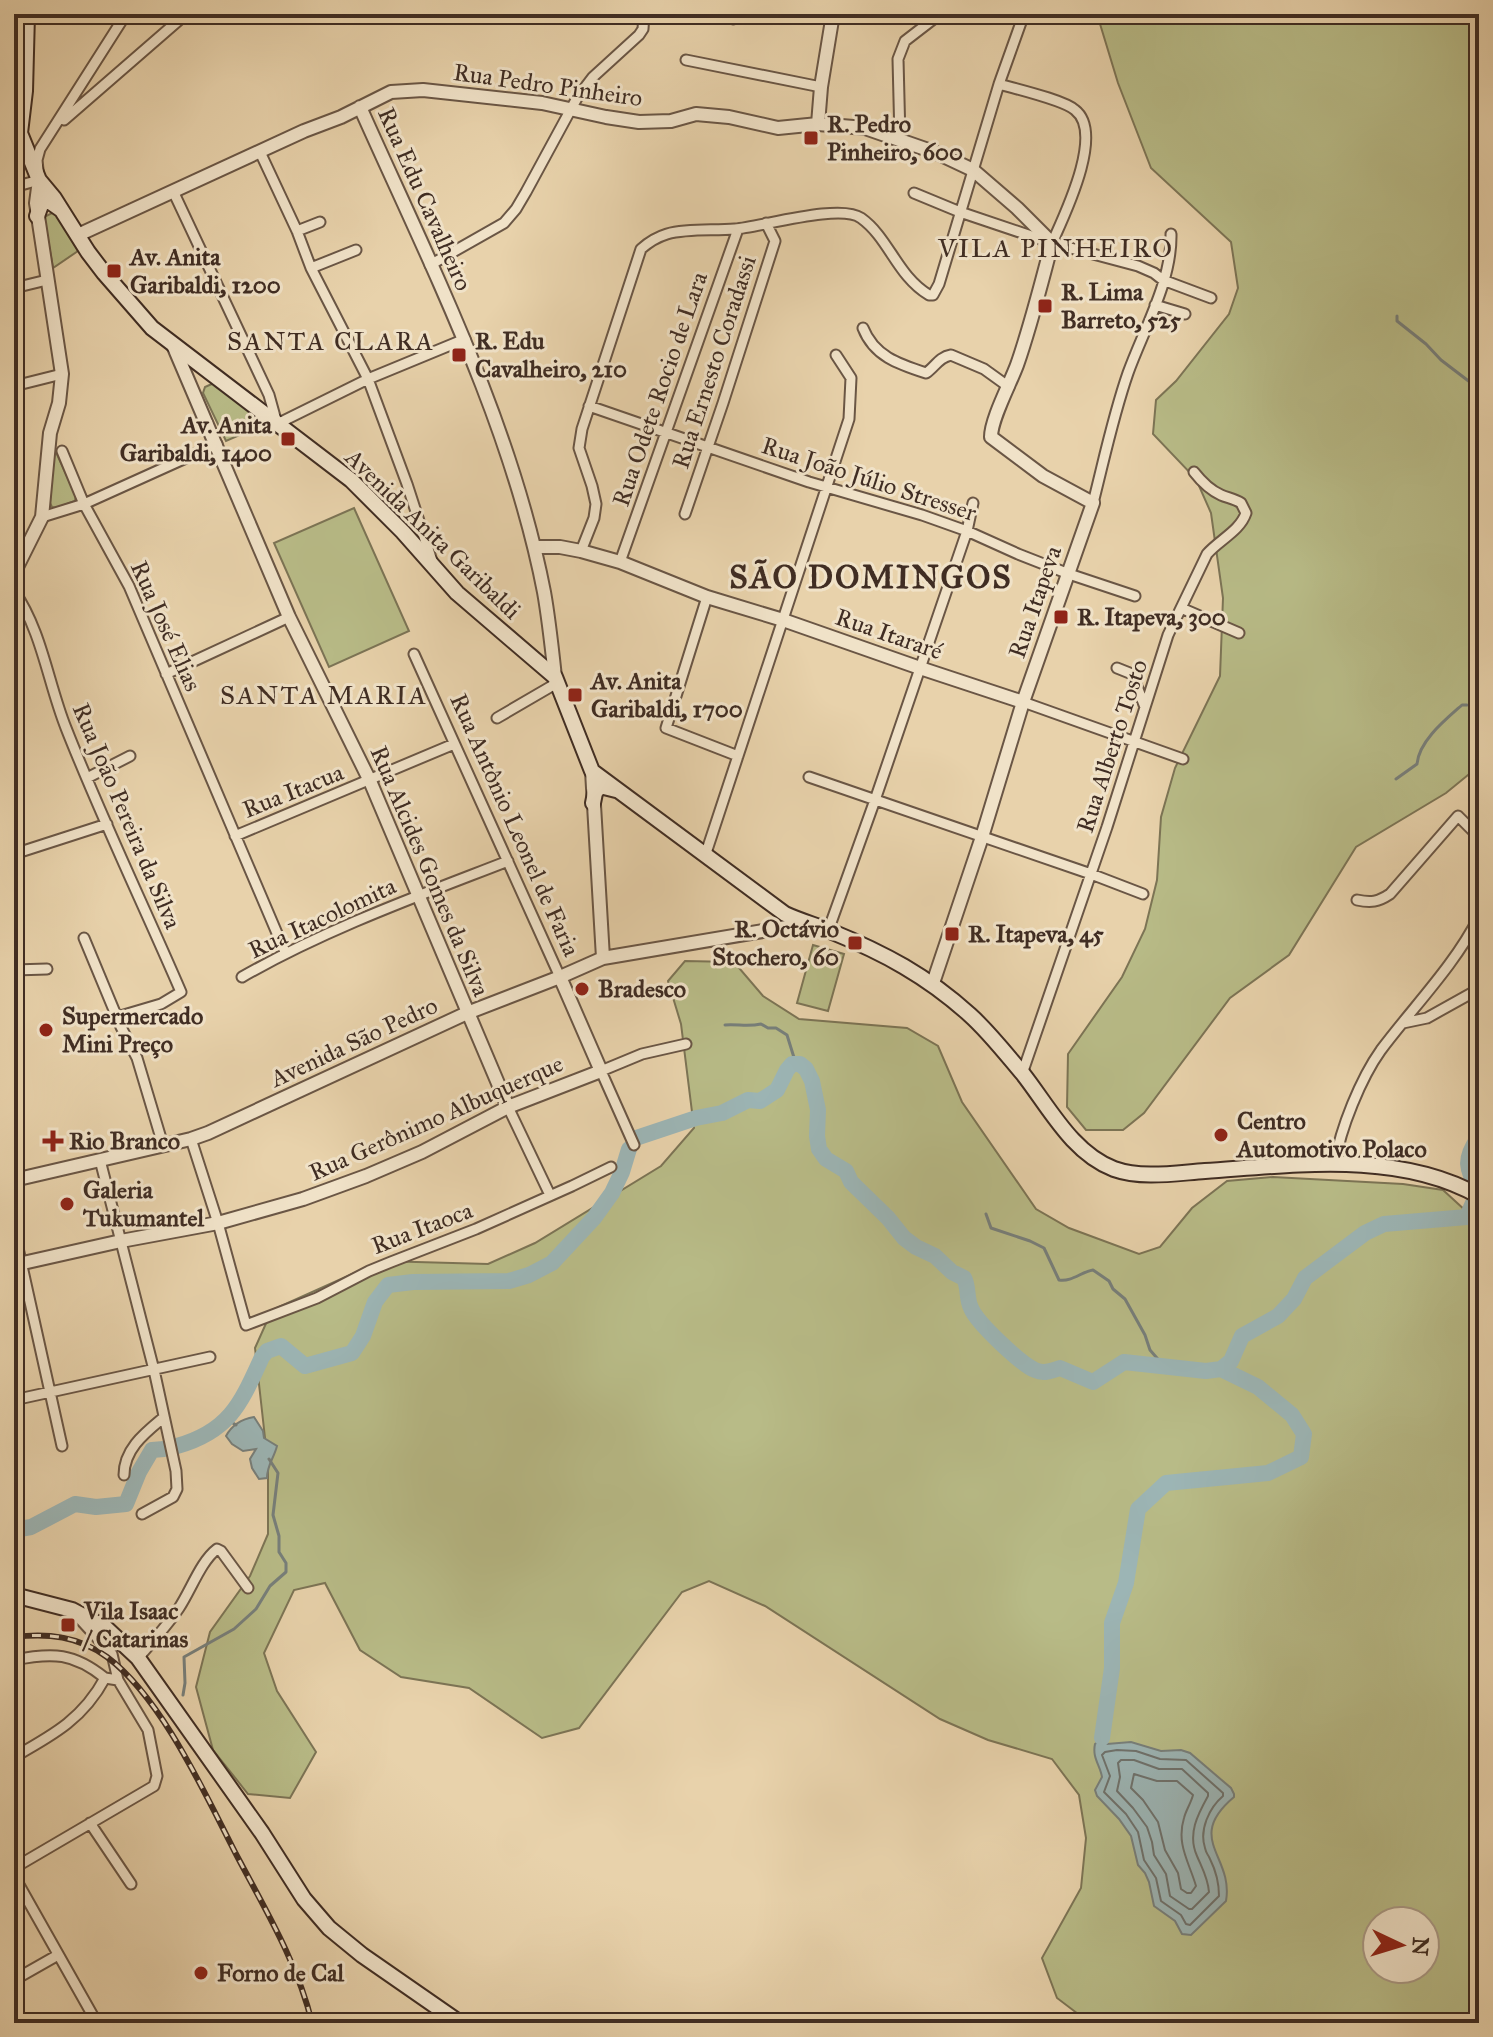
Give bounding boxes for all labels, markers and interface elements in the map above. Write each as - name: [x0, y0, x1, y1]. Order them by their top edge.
- street label: Rua Pedro Pinheiro: [452, 57, 644, 113]
- street label: Rua Edu Cavalheiro: [371, 103, 479, 295]
- place label: R. Pedro Pinheiro, 600: [827, 109, 963, 167]
- marker: R. Pedro Pinheiro, 600: [802, 129, 820, 147]
- district label: VILA PINHEIRO: [937, 232, 1174, 264]
- place label: Av. Anita Garibaldi, 1200: [128, 242, 281, 300]
- street label: Rua Ernesto Coradassi: [665, 251, 763, 472]
- marker: Av. Anita Garibaldi, 1200: [105, 262, 123, 280]
- street label: Rua Odete Rocio de Lara: [606, 267, 715, 510]
- place label: R. Lima Barreto, 525: [1061, 277, 1182, 335]
- marker: R. Lima Barreto, 525: [1036, 297, 1054, 315]
- district label: SANTA CLARA: [227, 325, 435, 357]
- place label: R. Edu Cavalheiro, 210: [475, 326, 627, 384]
- marker: R. Edu Cavalheiro, 210: [450, 346, 468, 364]
- place label: Av. Anita Garibaldi, 1400: [120, 410, 273, 468]
- marker: Av. Anita Garibaldi, 1400: [279, 430, 297, 448]
- street label: Rua João Júlio Stresser: [758, 430, 980, 528]
- street label: Avenida Anita Garibaldi: [338, 442, 527, 626]
- street label: Rua Itapeva: [1002, 541, 1068, 662]
- street label: Rua José Elias: [124, 556, 208, 696]
- district label: SÃO DOMINGOS: [729, 558, 1013, 597]
- street label: Rua Itararé: [832, 602, 946, 666]
- place label: R. Itapeva, 300: [1077, 602, 1226, 632]
- marker: R. Itapeva, 300: [1052, 608, 1070, 626]
- street label: Rua Alberto Tosto: [1070, 656, 1154, 836]
- place label: Av. Anita Garibaldi, 1700: [589, 666, 743, 724]
- district label: SANTA MARIA: [220, 679, 428, 711]
- marker: Av. Anita Garibaldi, 1700: [566, 686, 584, 704]
- street label: Rua Antônio Leonel de Faria: [443, 689, 587, 962]
- street label: Rua João Pereira da Silva: [66, 699, 188, 934]
- street label: Rua Alcides Gomes da Silva: [364, 741, 497, 1002]
- street label: Rua Itacua: [238, 757, 349, 825]
- street label: Rua Itacolomita: [243, 870, 401, 965]
- place label: R. Octávio Stochero, 60: [712, 914, 839, 972]
- place label: R. Itapeva, 45: [968, 919, 1105, 949]
- marker: R. Itapeva, 45: [943, 925, 961, 943]
- marker: R. Octávio Stochero, 60: [846, 934, 864, 952]
- place label: Bradesco: [598, 974, 686, 1004]
- marker: Bradesco: [573, 980, 591, 998]
- street label: Avenida São Pedro: [265, 990, 442, 1094]
- place label: Supermercado Mini Preço: [62, 1001, 203, 1059]
- marker: Supermercado Mini Preço: [37, 1021, 55, 1039]
- street label: Rua Gerônimo Albuquerque: [304, 1048, 568, 1188]
- place label: Centro Automotivo Polaco: [1235, 1106, 1427, 1164]
- place label: Rio Branco: [69, 1126, 180, 1156]
- marker: Centro Automotivo Polaco: [1212, 1126, 1230, 1144]
- marker: Rio Branco: [44, 1132, 62, 1150]
- place label: Galeria Tukumantel: [82, 1175, 204, 1233]
- marker: Galeria Tukumantel: [58, 1195, 76, 1213]
- street label: Rua Itaoca: [367, 1195, 478, 1261]
- place label: Vila Isaac / Catarinas: [82, 1596, 188, 1654]
- marker: Vila Isaac / Catarinas: [59, 1616, 77, 1634]
- north arrow: [1361, 1905, 1441, 1985]
- text: N: [1406, 1936, 1435, 1957]
- place label: Forno de Cal: [217, 1958, 344, 1988]
- marker: Forno de Cal: [192, 1964, 210, 1982]

